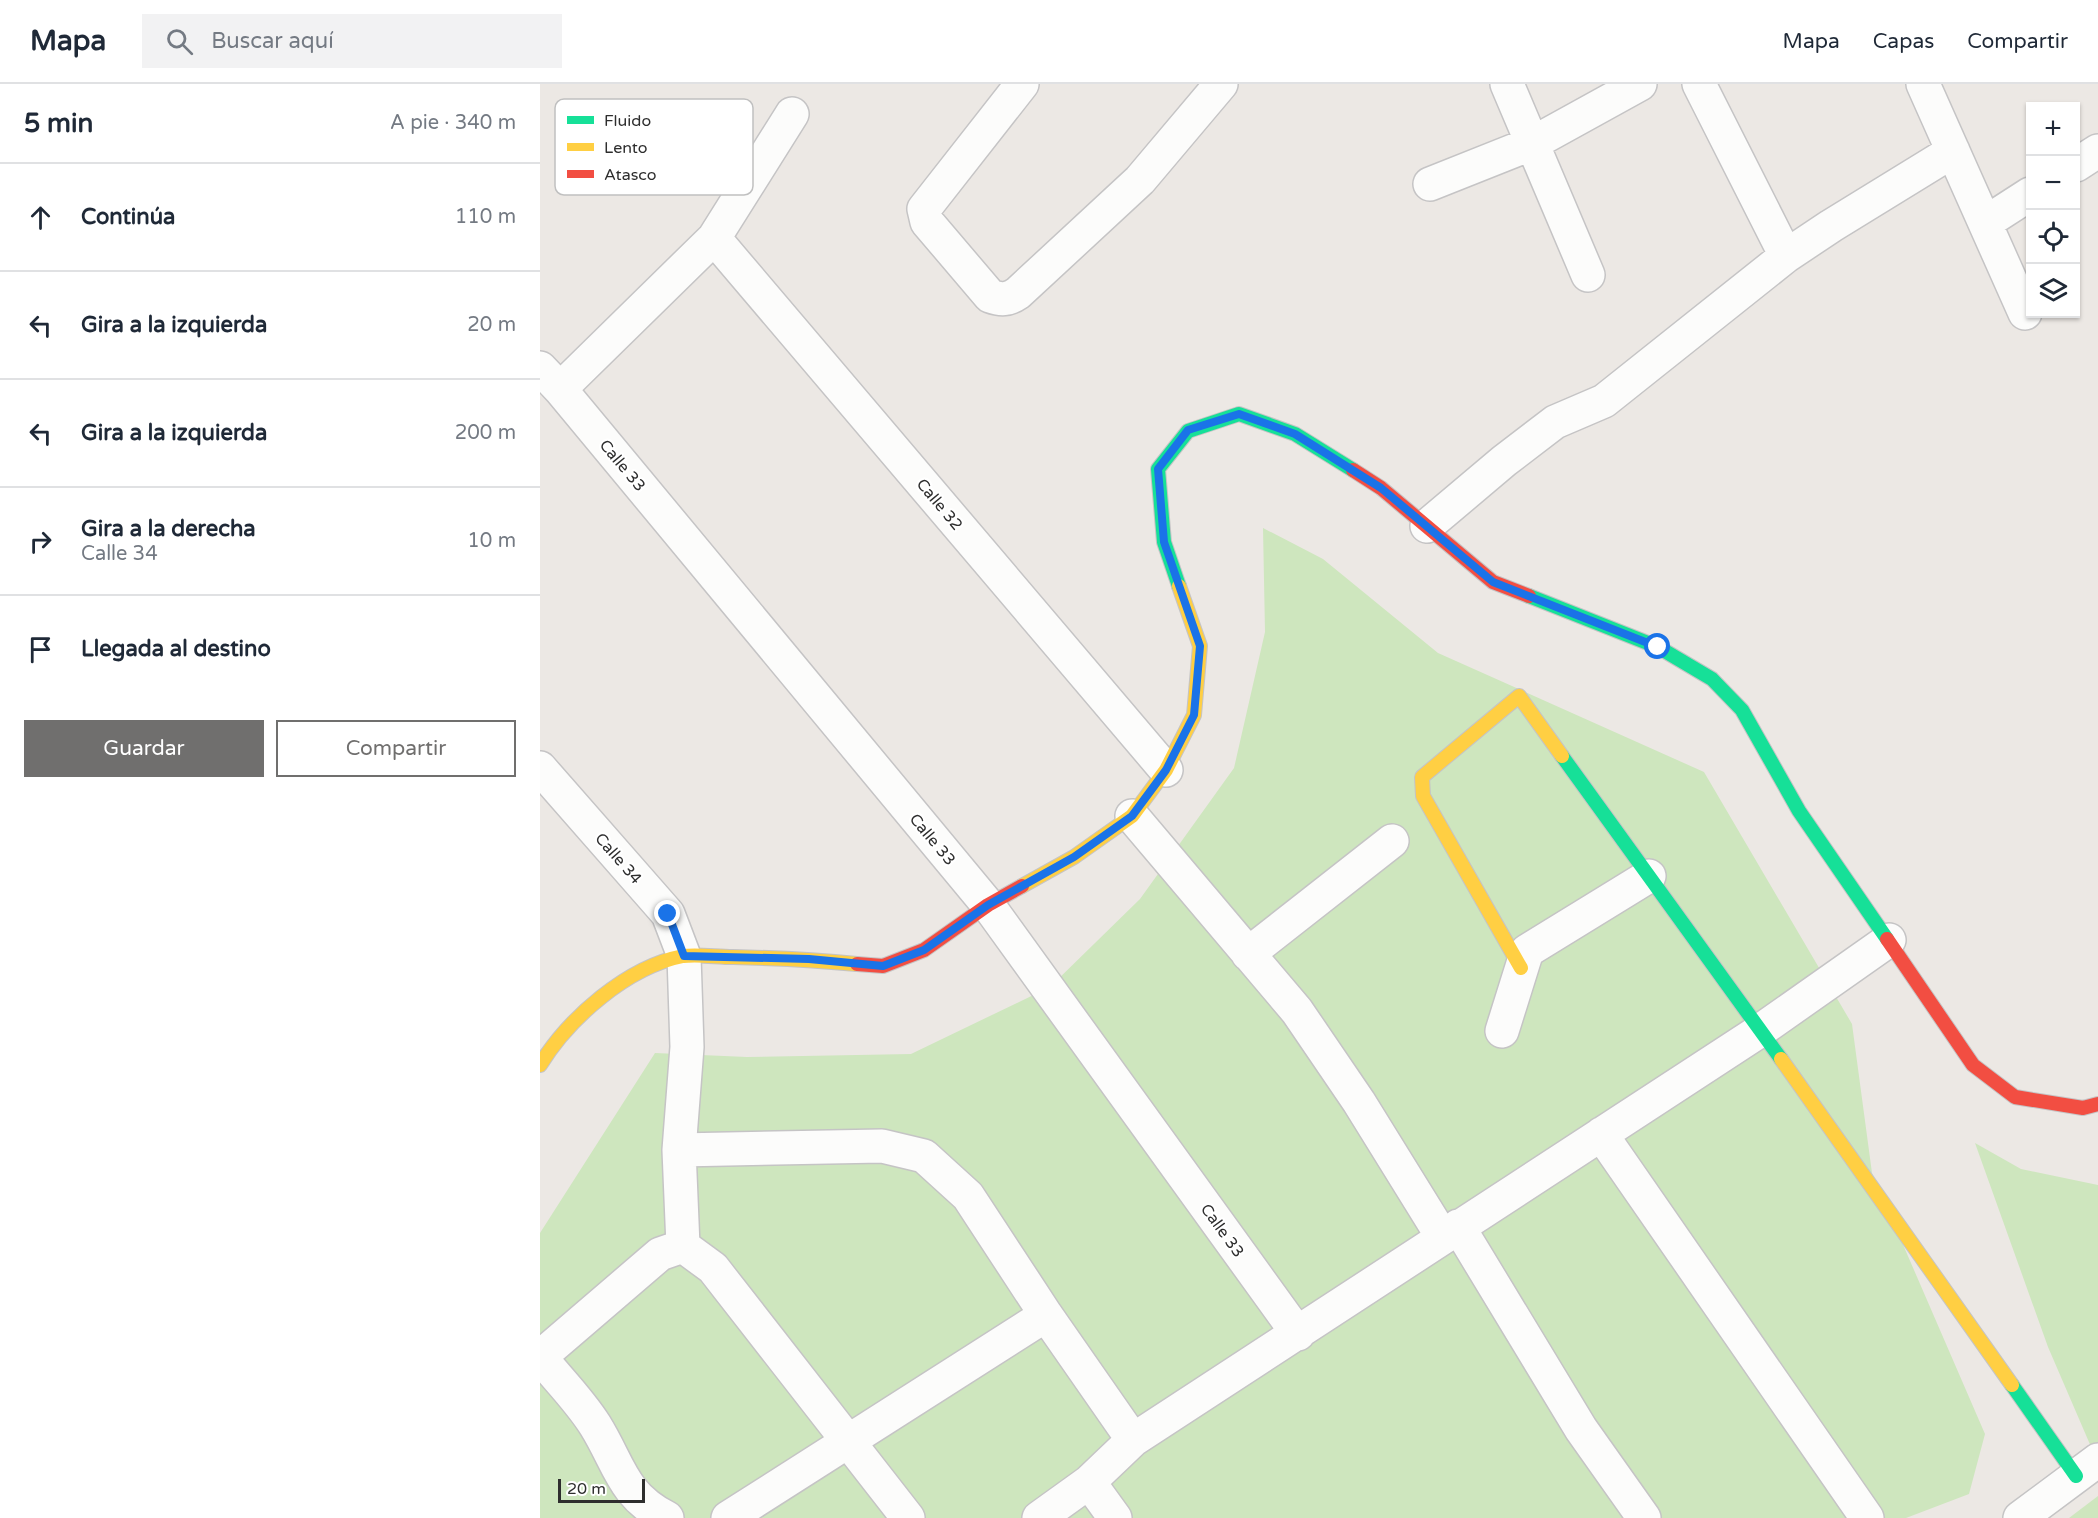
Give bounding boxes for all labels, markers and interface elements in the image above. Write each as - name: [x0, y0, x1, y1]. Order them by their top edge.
- search box: [142, 14, 562, 68]
- text: Mapa: [30, 24, 106, 58]
- icon: search: [163, 25, 196, 58]
- text: Buscar aquí: [211, 28, 334, 54]
- text: Mapa: [1783, 29, 1840, 54]
- text: Capas: [1873, 29, 1934, 54]
- text: Compartir: [1967, 29, 2068, 54]
- legend: [555, 99, 753, 195]
- map controls: [2026, 102, 2080, 318]
- button: +: [2026, 102, 2080, 156]
- text: 5 min: [24, 108, 93, 139]
- text: A pie · 340 m: [390, 111, 516, 135]
- text: Fluido: [604, 111, 651, 131]
- text: Lento: [604, 138, 648, 158]
- button: −: [2026, 156, 2080, 210]
- text: Atasco: [604, 165, 657, 185]
- icon: ahead: [24, 201, 57, 234]
- text: Continúa: [81, 204, 175, 230]
- text: 110 m: [455, 205, 516, 229]
- button: locate: [2026, 210, 2080, 264]
- button: layers: [2026, 264, 2080, 318]
- icon: left: [24, 309, 57, 342]
- text: Gira a la izquierda: [81, 312, 267, 338]
- text: 20 m: [467, 313, 516, 337]
- icon: left: [24, 417, 57, 450]
- text: Gira a la izquierda: [81, 420, 267, 446]
- text: 200 m: [455, 421, 516, 445]
- street label: Calle 33: [595, 436, 650, 496]
- street label: Calle 32: [912, 475, 967, 535]
- text: Gira a la derecha: [81, 516, 256, 542]
- icon: right: [24, 525, 57, 558]
- text: 10 m: [467, 529, 516, 553]
- text: Calle 34: [81, 542, 158, 566]
- icon: arrive: [24, 633, 57, 666]
- route start: [1644, 633, 1670, 659]
- text: Llegada al destino: [81, 636, 271, 662]
- button: Guardar: [24, 720, 264, 777]
- button: Compartir: [276, 720, 516, 777]
- street label: Calle 33: [905, 810, 960, 870]
- street label: Calle 34: [591, 829, 646, 888]
- route end: [654, 900, 680, 926]
- street label: Calle 33: [1196, 1200, 1248, 1261]
- scale bar: [558, 1476, 645, 1504]
- text: 20 m: [567, 1479, 606, 1499]

